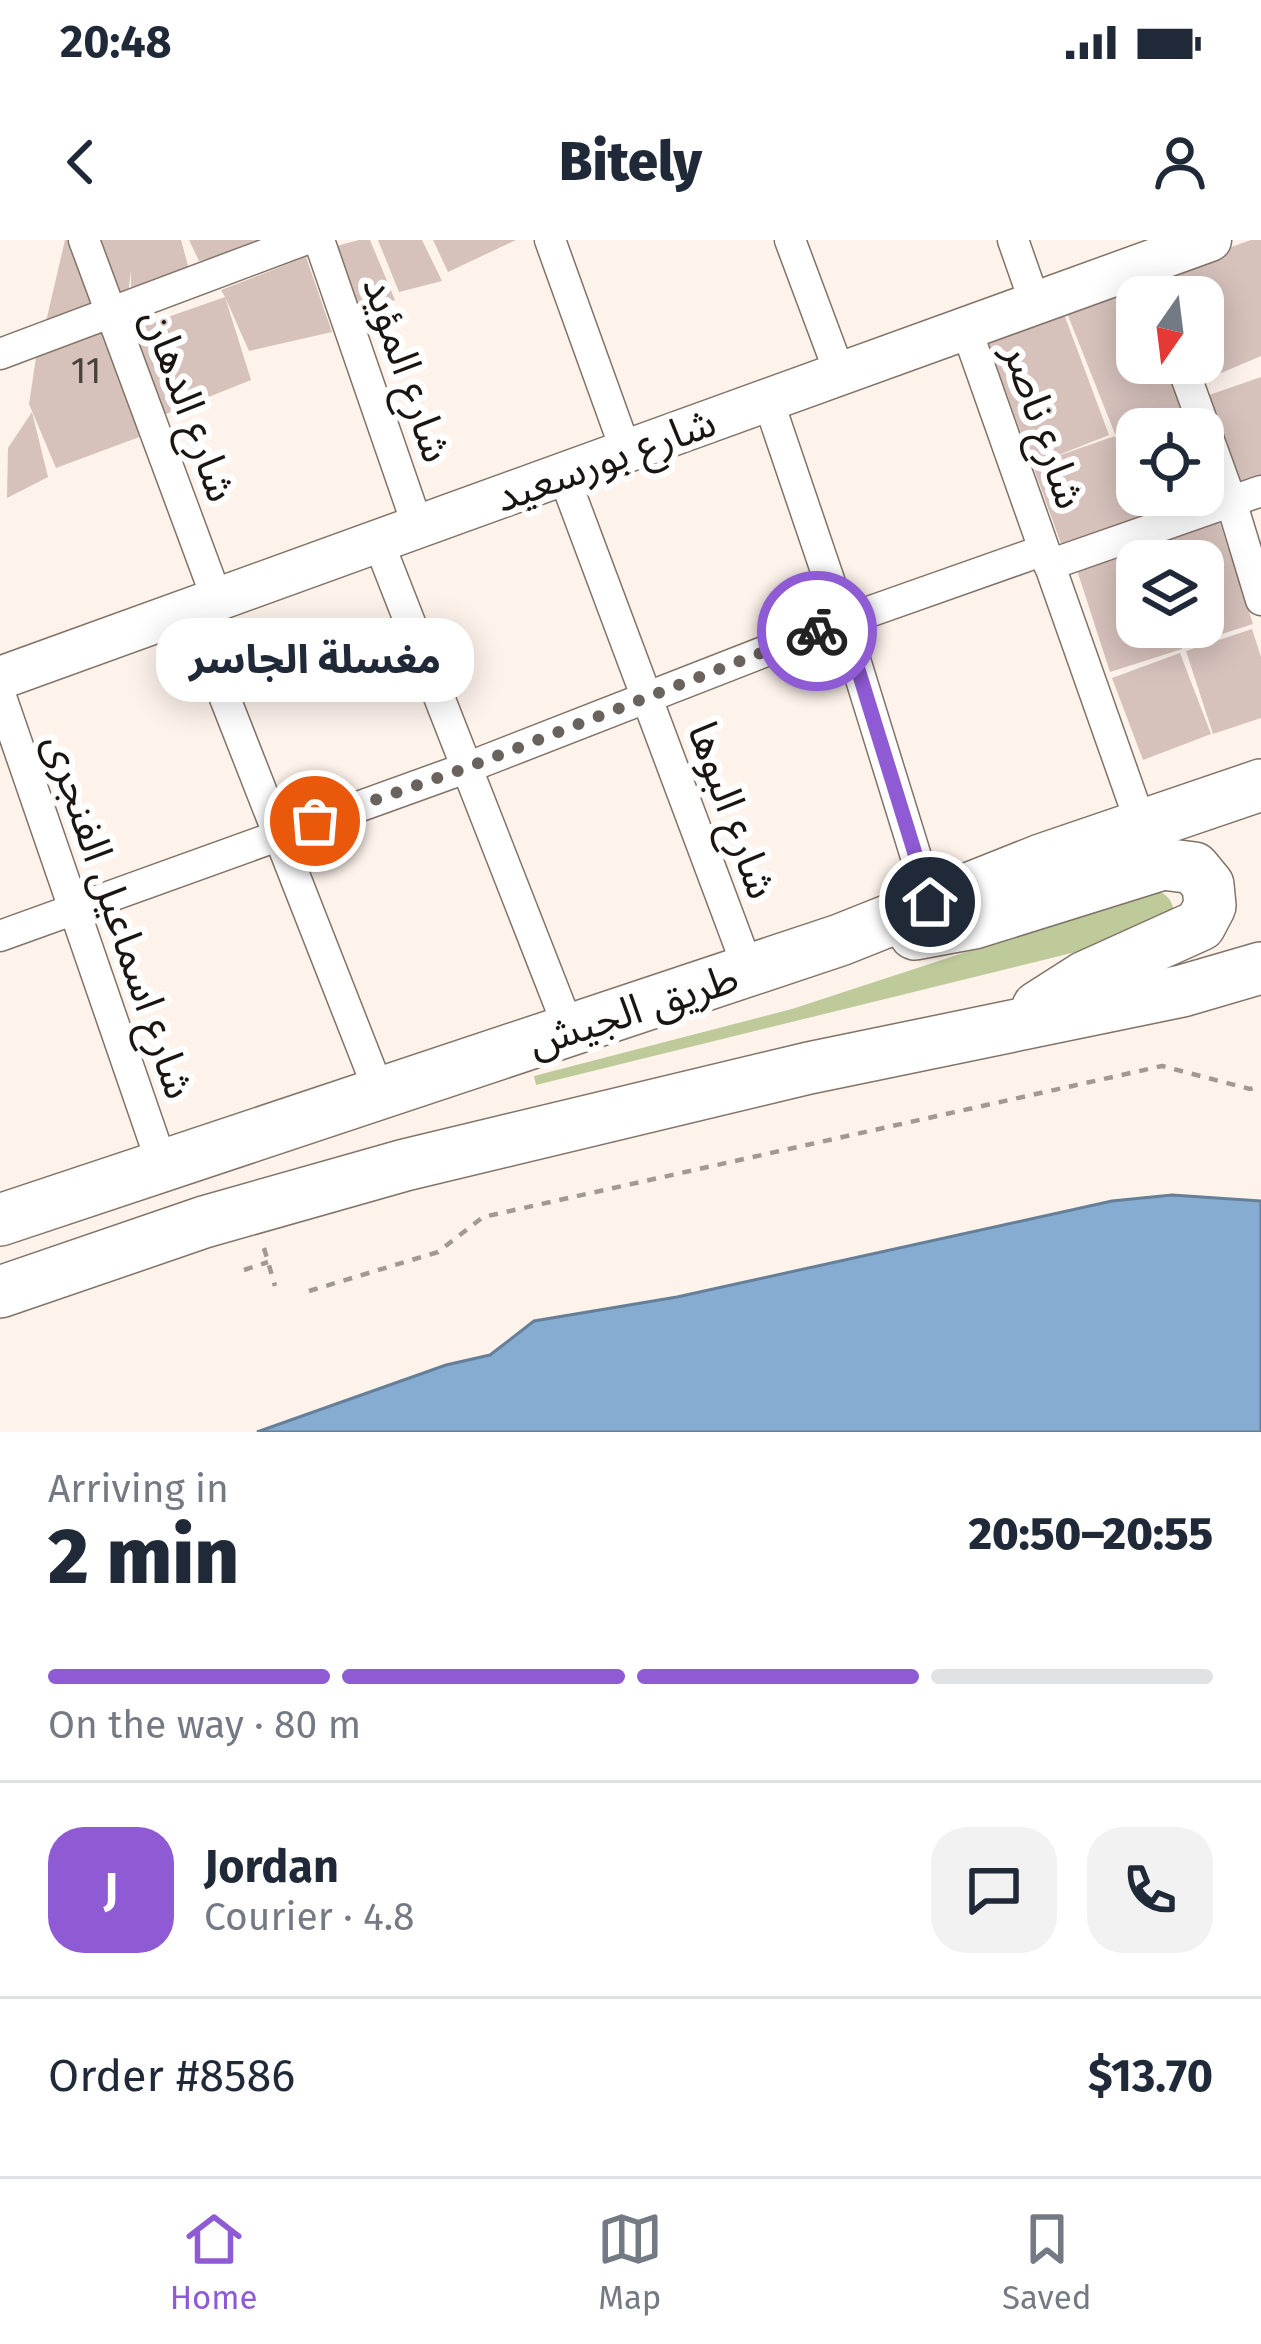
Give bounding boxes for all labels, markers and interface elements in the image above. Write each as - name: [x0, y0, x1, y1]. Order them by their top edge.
- text: 20:48: [60, 15, 172, 69]
- icon: back: [48, 129, 114, 195]
- icon: person: [1147, 129, 1213, 195]
- text: Bitely: [559, 130, 702, 194]
- street label: شارع المؤيد: [346, 270, 462, 471]
- north arrow: [1116, 276, 1224, 384]
- map controls: [1116, 276, 1224, 648]
- street label: شارع الدهان: [125, 302, 247, 511]
- street label: شارع ناصر: [986, 335, 1096, 517]
- house number: 11: [71, 349, 101, 393]
- street label: شارع بورسعيد: [488, 397, 725, 529]
- button: locate: [1116, 408, 1224, 516]
- button: layers: [1116, 540, 1224, 648]
- courier: [757, 571, 877, 691]
- icon: bike: [784, 598, 850, 664]
- callout: مغسلة الجاسر: [156, 617, 474, 701]
- text: مغسلة الجاسر: [189, 637, 441, 683]
- street label: شارع البوها: [671, 715, 787, 908]
- street label: شارع اسماعيل الفنجرى: [27, 727, 205, 1107]
- pin: [264, 770, 366, 872]
- icon: bag: [282, 788, 348, 854]
- pin: [879, 851, 981, 953]
- icon: home: [897, 869, 963, 935]
- street label: طريق الجيش: [522, 952, 745, 1067]
- text: Arriving in: [48, 1466, 229, 1512]
- text: 20:50–20:55: [968, 1507, 1213, 1561]
- text: 2 min: [48, 1510, 239, 1604]
- text: On the way · 80 m: [48, 1702, 361, 1748]
- button: chat: [931, 1827, 1057, 1953]
- button: phone: [1087, 1827, 1213, 1953]
- text: Jordan: [204, 1840, 339, 1894]
- text: J: [104, 1863, 118, 1917]
- text: Courier · 4.8: [204, 1894, 415, 1940]
- text: Order #8586: [48, 2049, 295, 2103]
- text: $13.70: [1088, 2049, 1213, 2103]
- tab: Home: [170, 2206, 258, 2318]
- tab: Map: [597, 2206, 663, 2318]
- tab: Saved: [1002, 2206, 1091, 2318]

